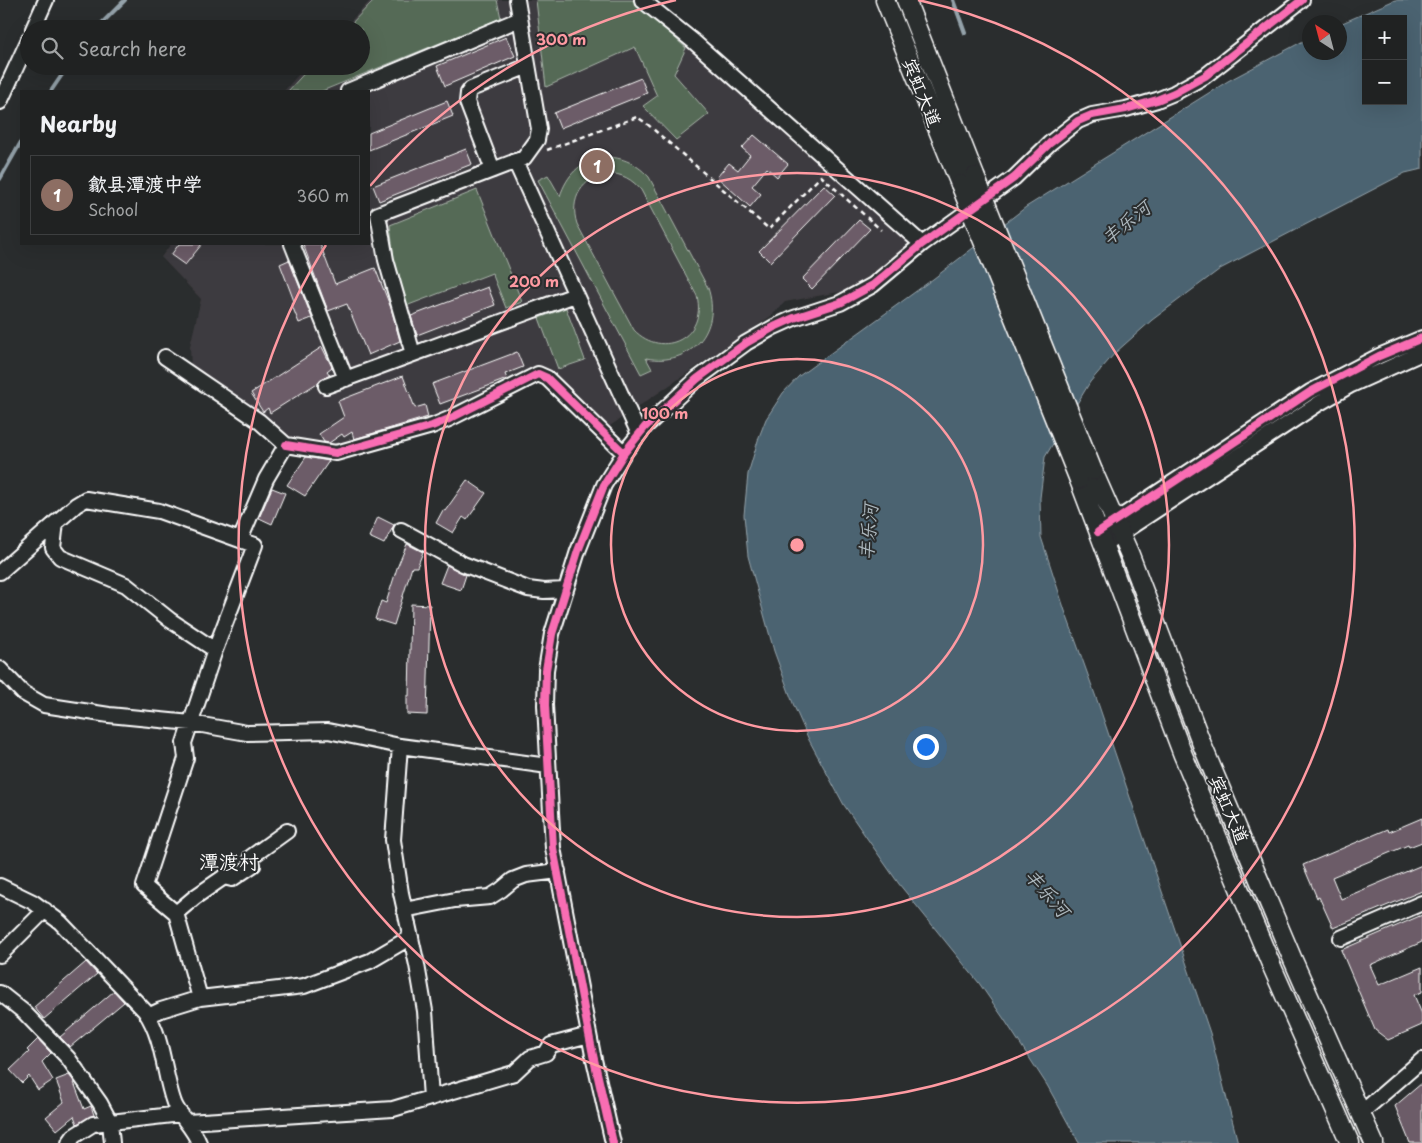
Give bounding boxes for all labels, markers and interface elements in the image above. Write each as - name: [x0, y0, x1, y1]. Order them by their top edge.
- north arrow: [1302, 15, 1347, 60]
- map controls: [1362, 15, 1407, 105]
- button: +: [1362, 15, 1407, 60]
- search box: [20, 20, 370, 75]
- text: 300 m: [536, 27, 586, 50]
- icon: search: [38, 34, 66, 62]
- text: Search here: [78, 34, 187, 62]
- street label: 宾虹大道: [897, 54, 949, 130]
- button: −: [1362, 60, 1407, 105]
- text: Nearby: [40, 107, 117, 139]
- pin: 1: [581, 147, 613, 185]
- text: 歙县潭渡中学: [88, 169, 202, 197]
- text: 1: [53, 183, 61, 207]
- text: 360 m: [297, 183, 349, 207]
- water label: 丰乐河: [1094, 191, 1158, 251]
- text: School: [88, 197, 138, 221]
- text: 200 m: [509, 269, 559, 292]
- text: 100 m: [642, 401, 688, 424]
- water label: 丰乐河: [851, 499, 884, 562]
- centre of rings: [788, 536, 806, 554]
- your location: [913, 734, 939, 760]
- street label: 宾虹大道: [1204, 771, 1256, 847]
- district label: 潭渡村: [199, 846, 259, 876]
- water label: 丰乐河: [1019, 861, 1079, 925]

